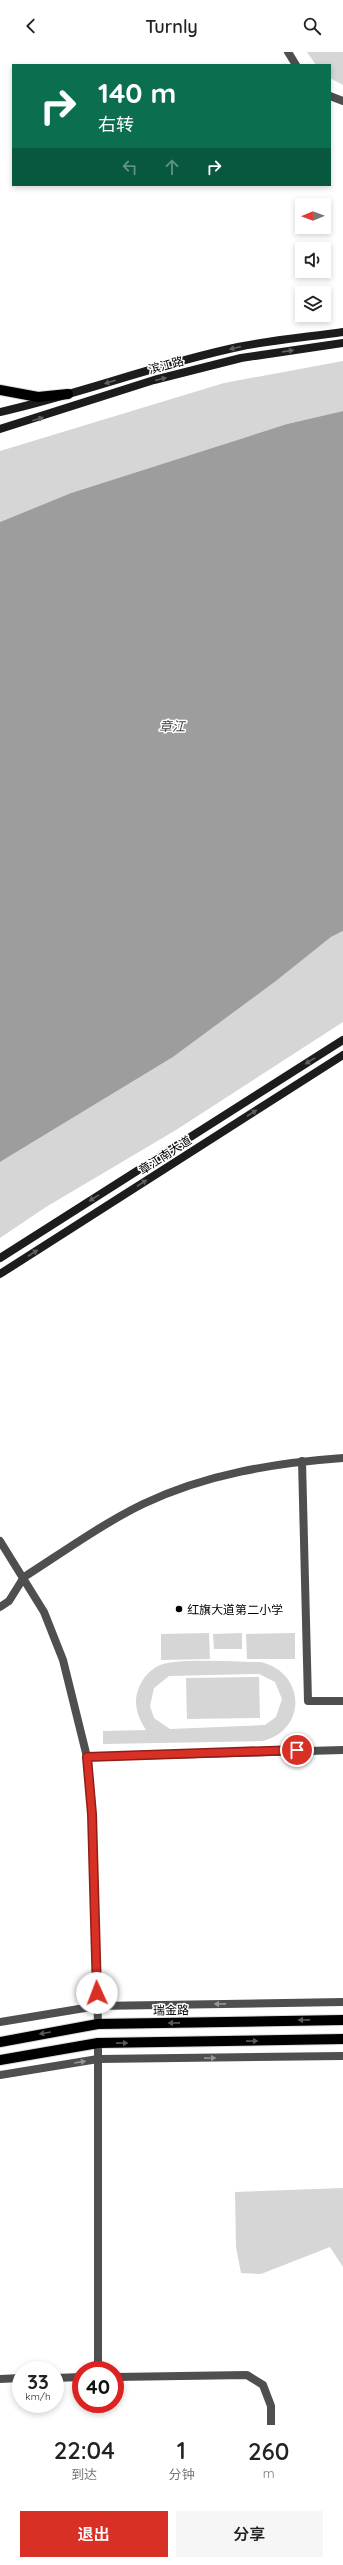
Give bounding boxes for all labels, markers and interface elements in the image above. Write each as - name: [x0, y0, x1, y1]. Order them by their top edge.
- icon: back: [20, 15, 42, 37]
- text: Turnly: [145, 15, 198, 38]
- icon: search: [301, 15, 323, 37]
- text: 140 m: [98, 75, 176, 110]
- icon: right: [32, 80, 84, 132]
- text: 右转: [98, 113, 134, 136]
- icon: left: [119, 156, 141, 178]
- icon: ahead: [161, 156, 183, 178]
- icon: right: [203, 156, 225, 178]
- north arrow: [295, 198, 331, 234]
- map controls: [295, 198, 331, 322]
- button: sound: [295, 242, 331, 278]
- button: layers: [295, 286, 331, 322]
- one-way arrow: [229, 345, 241, 351]
- one-way arrow: [282, 348, 294, 354]
- street label: 滨江路: [147, 353, 185, 377]
- one-way arrow: [155, 375, 167, 381]
- one-way arrow: [104, 379, 116, 385]
- one-way arrow: [32, 416, 44, 422]
- water label: 章江: [159, 718, 187, 734]
- one-way arrow: [304, 1058, 316, 1065]
- one-way arrow: [247, 1109, 257, 1117]
- street label: 章江南大道: [136, 1132, 194, 1178]
- one-way arrow: [137, 1179, 148, 1187]
- one-way arrow: [89, 1194, 99, 1202]
- one-way arrow: [28, 1249, 38, 1257]
- place label: 红旗大道第二小学: [187, 1602, 283, 1617]
- marker: 红旗大道第二小学: [174, 1604, 184, 1614]
- pin: [280, 1733, 314, 1767]
- icon: arrive: [286, 1739, 308, 1761]
- position arrow: [76, 1972, 118, 2014]
- one-way arrow: [213, 2001, 226, 2007]
- street label: 瑞金路: [153, 2002, 189, 2018]
- one-way arrow: [298, 2017, 310, 2024]
- one-way arrow: [167, 2020, 180, 2026]
- one-way arrow: [39, 2030, 51, 2036]
- one-way arrow: [246, 2037, 258, 2044]
- one-way arrow: [116, 2040, 129, 2046]
- one-way arrow: [204, 2055, 217, 2061]
- one-way arrow: [74, 2059, 86, 2065]
- speed limit sign: 40: [72, 2361, 124, 2413]
- text: 33: [27, 2369, 49, 2394]
- text: km/h: [25, 2390, 51, 2403]
- text: 22:04: [54, 2435, 115, 2465]
- text: 1: [177, 2435, 186, 2465]
- text: 260: [248, 2436, 289, 2466]
- text: m: [263, 2465, 275, 2481]
- text: 到达: [71, 2466, 97, 2482]
- text: 分钟: [168, 2466, 194, 2482]
- button: 退出: [20, 2511, 168, 2557]
- button: 分享: [176, 2511, 323, 2557]

